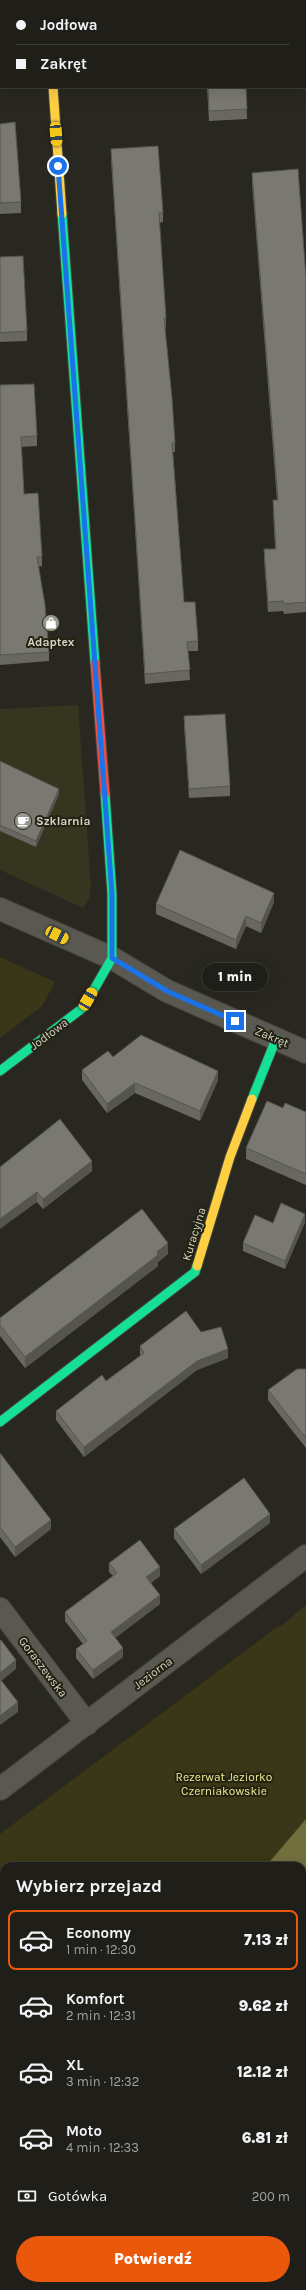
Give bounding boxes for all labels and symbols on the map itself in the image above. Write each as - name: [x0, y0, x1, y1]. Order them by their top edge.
- car: [49, 122, 63, 146]
- route start: [49, 157, 67, 175]
- shop icon: Adaptex: [41, 613, 61, 633]
- place label: Adaptex: [28, 635, 75, 649]
- cafe icon: Szklarnia: [13, 811, 33, 831]
- place label: Szklarnia: [36, 814, 91, 828]
- car: [44, 924, 70, 946]
- callout: 1 min: [202, 963, 268, 991]
- car: [77, 986, 99, 1012]
- route end: [226, 1012, 244, 1030]
- street label: Jodłowa: [27, 1015, 71, 1053]
- street label: Zakręt: [253, 1024, 292, 1051]
- street label: Kuracyjna: [179, 1206, 209, 1262]
- street label: Goraszewska: [16, 1634, 70, 1700]
- street label: Jeziorna: [131, 1654, 175, 1692]
- park label: Rezerwat Jeziorko Czerniakowskie: [176, 1770, 272, 1798]

